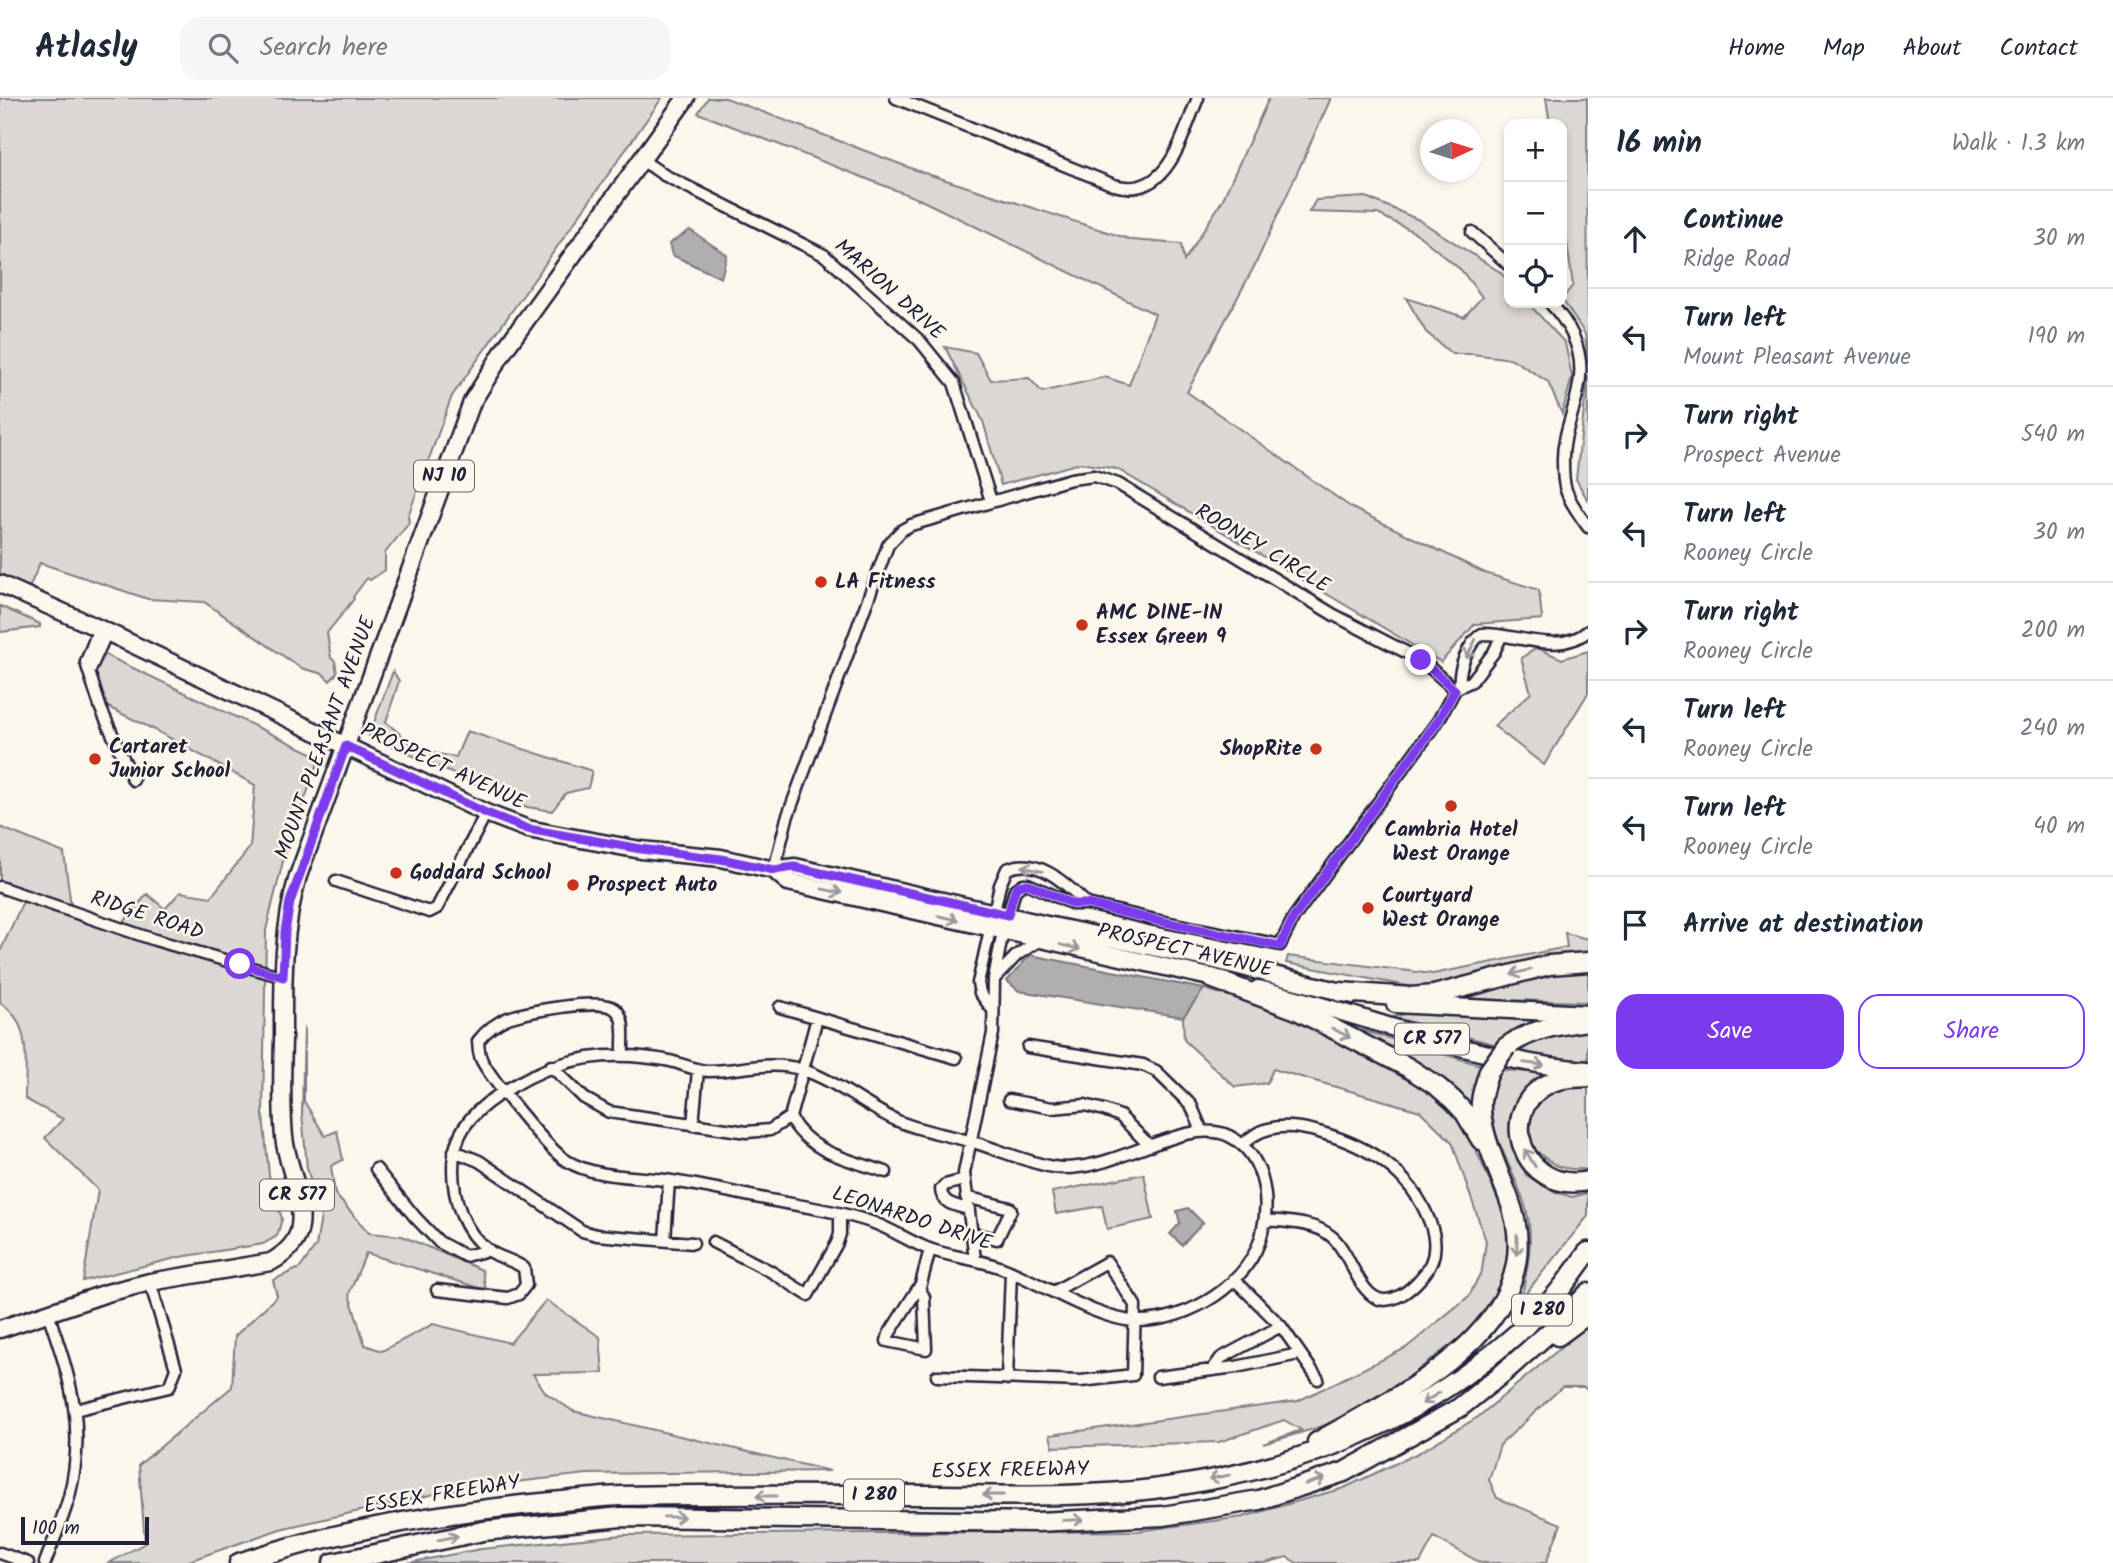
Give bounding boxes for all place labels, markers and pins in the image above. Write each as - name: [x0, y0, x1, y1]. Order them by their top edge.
- place label: LA Fitness: [835, 566, 936, 599]
- marker: LA Fitness: [813, 574, 829, 590]
- place label: AMC DINE-IN Essex Green 9: [1096, 597, 1227, 654]
- marker: AMC DINE-IN Essex Green 9: [1074, 617, 1090, 633]
- place label: Cartaret Junior School: [109, 731, 231, 788]
- place label: ShopRite: [1220, 733, 1302, 766]
- marker: ShopRite: [1308, 741, 1324, 757]
- marker: Cartaret Junior School: [87, 751, 103, 767]
- marker: Cambria Hotel West Orange: [1443, 798, 1459, 814]
- place label: Cambria Hotel West Orange: [1384, 814, 1518, 871]
- place label: Goddard School: [410, 857, 551, 890]
- marker: Goddard School: [388, 865, 404, 881]
- place label: Prospect Auto: [587, 869, 718, 902]
- marker: Prospect Auto: [565, 877, 581, 893]
- place label: Courtyard West Orange: [1382, 880, 1499, 937]
- marker: Courtyard West Orange: [1360, 900, 1376, 916]

